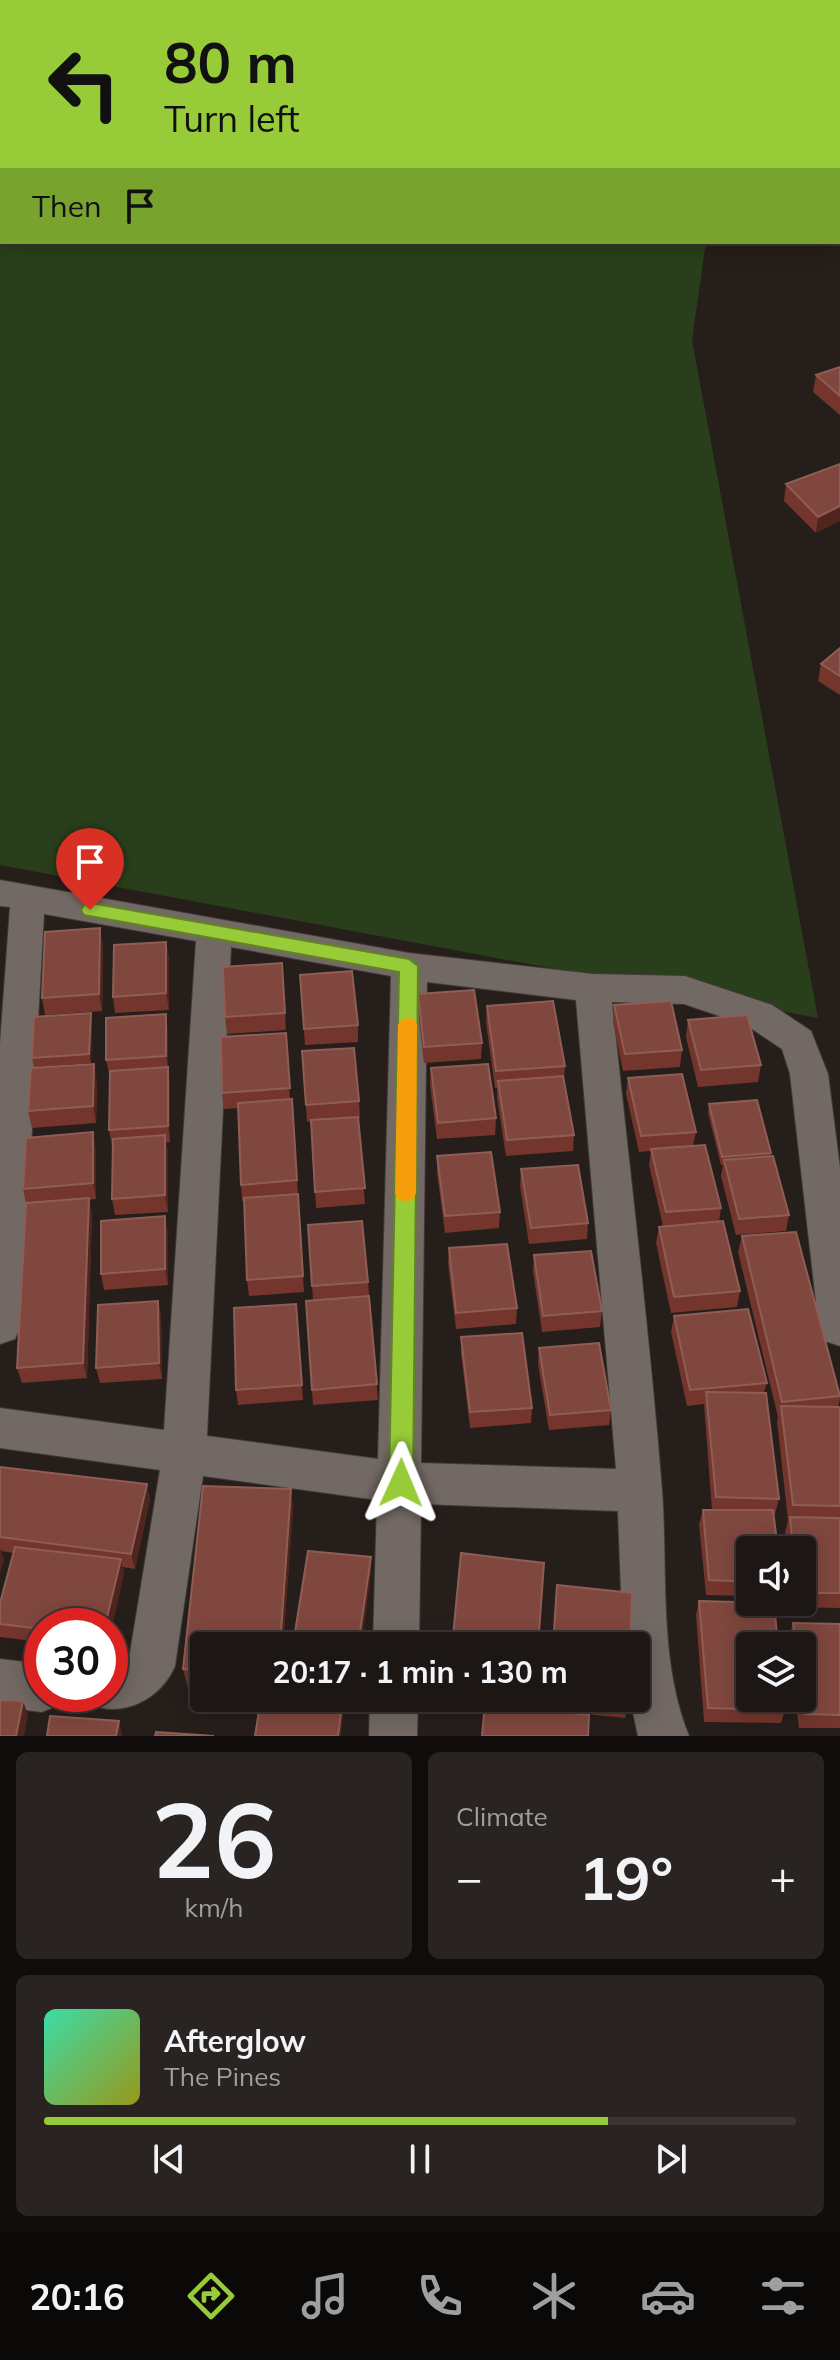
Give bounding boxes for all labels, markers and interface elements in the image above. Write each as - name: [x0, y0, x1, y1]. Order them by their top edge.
- text: 80 m: [164, 27, 297, 97]
- icon: left: [32, 32, 136, 136]
- text: Turn left: [164, 96, 300, 141]
- icon: arrive: [118, 184, 162, 228]
- text: Then: [32, 187, 102, 225]
- pin: [56, 828, 124, 910]
- icon: arrive: [68, 840, 112, 884]
- position arrow: [359, 1441, 443, 1525]
- map controls: [736, 1536, 816, 1712]
- button: sound: [736, 1536, 816, 1616]
- speed limit sign: 30: [24, 1608, 128, 1712]
- button: layers: [736, 1632, 816, 1712]
- text: 20:17 · 1 min · 130 m: [272, 1653, 568, 1691]
- text: 26: [152, 1773, 276, 1904]
- text: Climate: [456, 1800, 548, 1833]
- text: 19°: [579, 1840, 673, 1915]
- text: −: [456, 1850, 482, 1905]
- text: +: [770, 1850, 796, 1905]
- text: km/h: [185, 1891, 243, 1924]
- text: Afterglow: [164, 2022, 306, 2060]
- text: The Pines: [164, 2060, 281, 2093]
- icon: previous: [147, 2137, 191, 2181]
- icon: pause: [398, 2137, 442, 2181]
- icon: next: [649, 2137, 693, 2181]
- icon: directions: [183, 2268, 239, 2324]
- icon: music: [297, 2268, 353, 2324]
- icon: phone: [412, 2268, 468, 2324]
- icon: climate: [526, 2268, 582, 2324]
- icon: car: [640, 2268, 696, 2324]
- icon: filters: [755, 2268, 811, 2324]
- text: 20:16: [29, 2274, 125, 2319]

